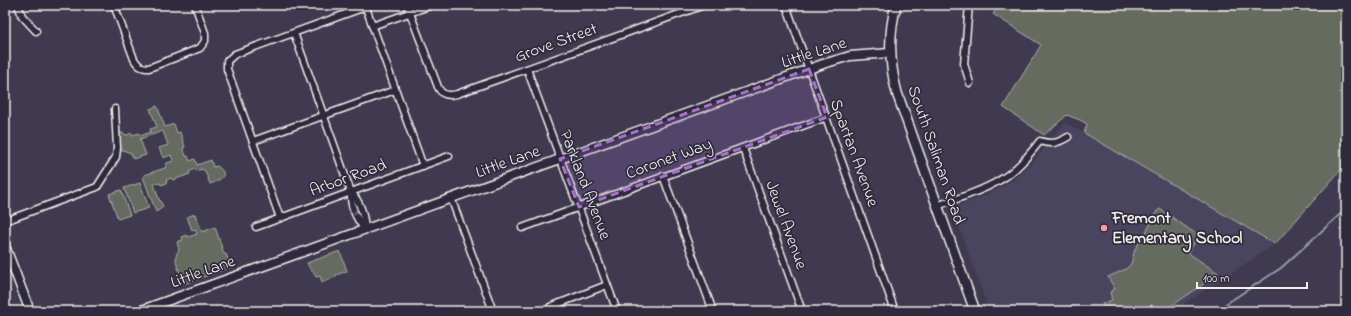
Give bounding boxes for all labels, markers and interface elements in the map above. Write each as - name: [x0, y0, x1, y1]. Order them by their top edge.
- street label: Grove Street: [511, 16, 601, 70]
- street label: Little Lane: [778, 31, 850, 75]
- street label: South Saliman Road: [901, 82, 972, 228]
- street label: Spartan Avenue: [823, 96, 885, 211]
- street label: Parkland Avenue: [553, 126, 618, 244]
- street label: Coronet Way: [622, 132, 716, 187]
- street label: Little Lane: [472, 139, 544, 185]
- street label: Arbor Road: [306, 152, 390, 203]
- street label: Jewel Avenue: [758, 177, 814, 273]
- place label: Fremont Elementary School: [1111, 206, 1243, 253]
- one-way arrow: [350, 208, 358, 215]
- marker: Fremont Elementary School: [1099, 223, 1109, 233]
- street label: Little Lane: [167, 249, 239, 295]
- scale bar: [1197, 264, 1307, 290]
- text: 100 m: [1203, 270, 1230, 288]

